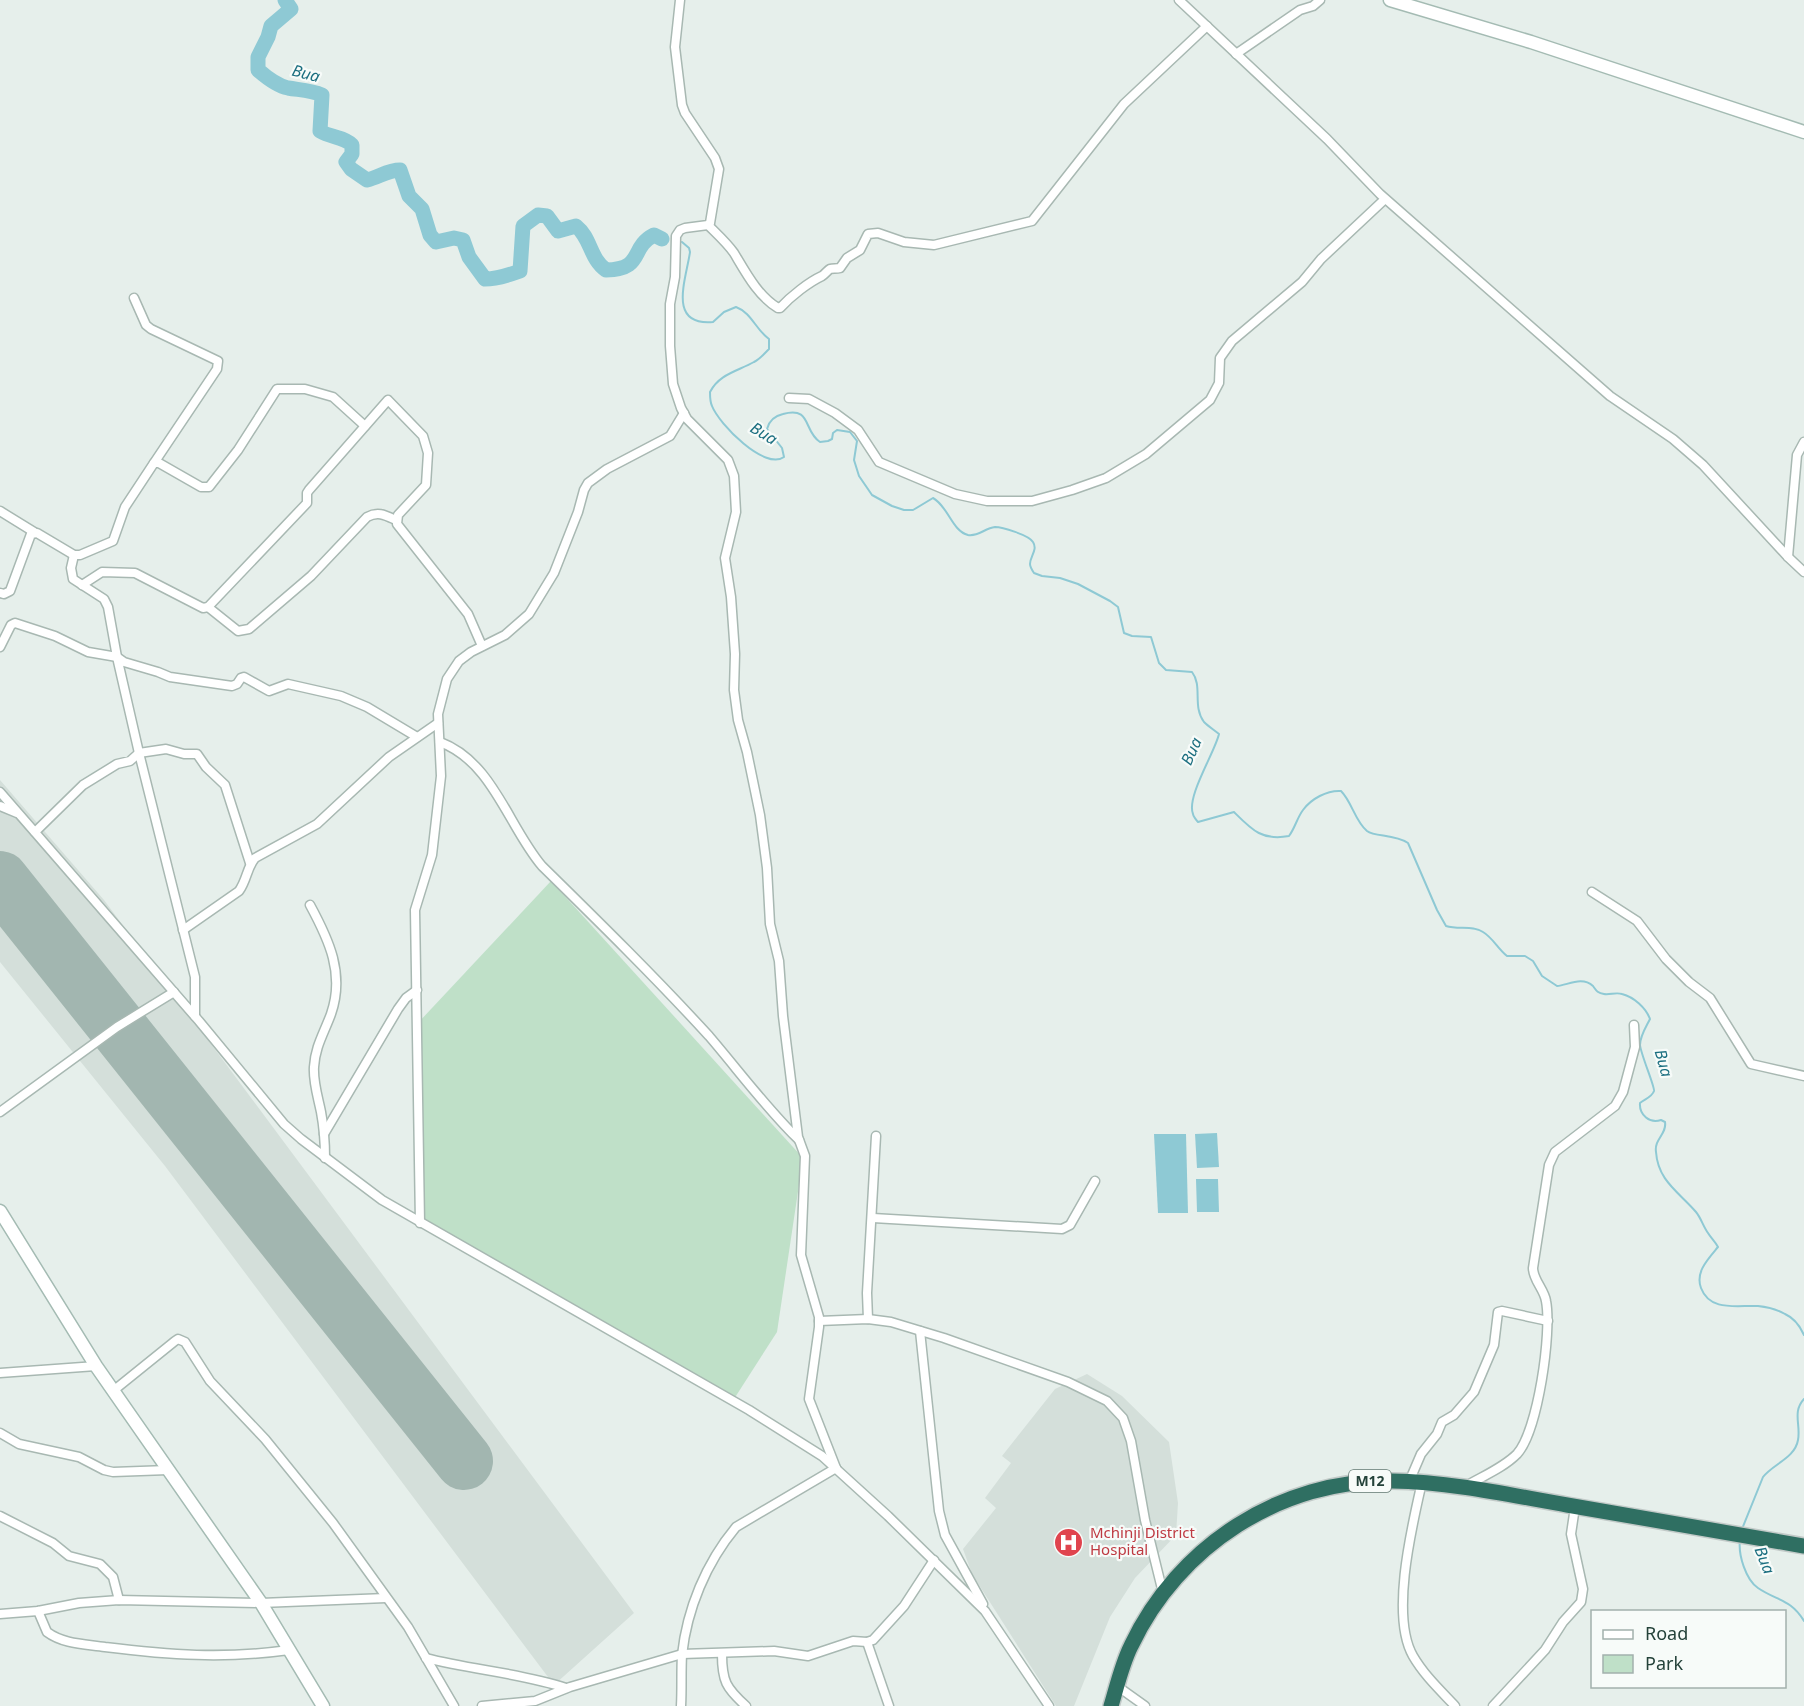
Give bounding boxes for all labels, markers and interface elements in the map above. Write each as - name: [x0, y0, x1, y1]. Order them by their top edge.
- water label: Bua: [290, 59, 322, 87]
- water label: Bua: [746, 416, 782, 450]
- water label: Bua: [1175, 734, 1207, 768]
- water label: Bua: [1650, 1047, 1678, 1079]
- road number: M12: [1349, 1470, 1391, 1492]
- place label: Mchinji District Hospital: [1090, 1522, 1196, 1559]
- hospital icon: Mchinji District Hospital: [1053, 1526, 1085, 1558]
- water label: Bua: [1750, 1543, 1780, 1577]
- legend: [1591, 1610, 1786, 1688]
- text: Road: [1645, 1621, 1688, 1645]
- text: Park: [1645, 1651, 1683, 1675]

